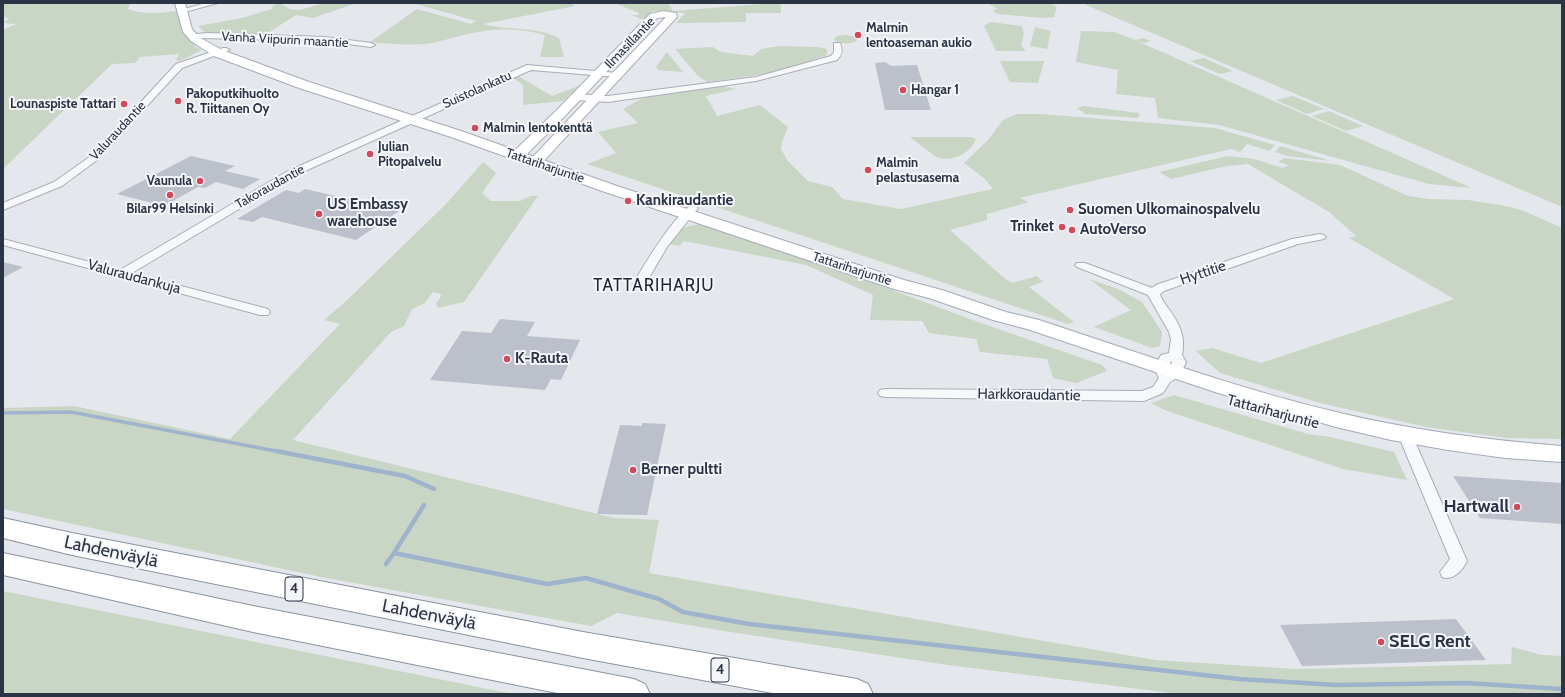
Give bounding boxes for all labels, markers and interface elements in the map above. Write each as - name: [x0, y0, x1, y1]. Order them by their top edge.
- street label: Ilmasillantie: [602, 14, 658, 72]
- place label: Malmin lentoaseman aukio: [866, 20, 972, 51]
- street label: Vanha Viipurin maantie: [221, 29, 349, 51]
- marker: Malmin lentoaseman aukio: [853, 30, 863, 40]
- street label: Suistolankatu: [440, 68, 514, 112]
- place label: Hangar 1: [911, 82, 959, 98]
- marker: Hangar 1: [898, 85, 908, 95]
- place label: Pakoputkihuolto R. Tiittanen Oy: [186, 86, 279, 117]
- place label: Lounaspiste Tattari: [10, 96, 116, 112]
- marker: Pakoputkihuolto R. Tiittanen Oy: [173, 96, 183, 106]
- street label: Valuraudantie: [87, 98, 149, 164]
- marker: Lounaspiste Tattari: [119, 99, 129, 109]
- place label: Malmin lentokenttä: [483, 120, 592, 136]
- marker: Malmin lentokenttä: [470, 123, 480, 133]
- place label: Julian Pitopalvelu: [378, 139, 441, 170]
- street label: Tattariharjuntie: [504, 145, 586, 187]
- marker: Julian Pitopalvelu: [365, 149, 375, 159]
- place label: Malmin pelastusasema: [876, 155, 959, 186]
- street label: Takoraudantie: [233, 162, 307, 212]
- marker: Malmin pelastusasema: [863, 165, 873, 175]
- place label: Vaunula: [147, 173, 192, 189]
- marker: Vaunula: [195, 176, 205, 186]
- marker: Bilar99 Helsinki: [165, 190, 175, 200]
- place label: Kankiraudantie: [636, 192, 733, 210]
- place label: US Embassy warehouse: [327, 196, 408, 231]
- marker: Kankiraudantie: [623, 196, 633, 206]
- place label: Bilar99 Helsinki: [126, 201, 214, 217]
- place label: Suomen Ulkomainospalvelu: [1078, 201, 1260, 219]
- marker: Suomen Ulkomainospalvelu: [1065, 205, 1075, 215]
- marker: US Embassy warehouse: [314, 209, 324, 219]
- place label: Trinket: [1010, 218, 1054, 236]
- place label: AutoVerso: [1080, 221, 1146, 239]
- marker: Trinket: [1057, 222, 1067, 232]
- marker: AutoVerso: [1067, 225, 1077, 235]
- street label: Tattariharjuntie: [811, 249, 893, 289]
- street label: Valuraudankuja: [85, 256, 183, 298]
- street label: Hyttitie: [1178, 257, 1228, 289]
- district label: TATTARIHARJU: [593, 276, 715, 296]
- place label: K-Rauta: [515, 350, 568, 368]
- marker: K-Rauta: [502, 354, 512, 364]
- street label: Harkkoraudantie: [977, 385, 1081, 405]
- street label: Tattariharjuntie: [1225, 391, 1321, 433]
- place label: Berner pultti: [641, 461, 722, 479]
- marker: Berner pultti: [628, 465, 638, 475]
- place label: Hartwall: [1444, 496, 1509, 518]
- marker: Hartwall: [1512, 502, 1522, 512]
- street label: Lahdenväylä: [62, 532, 160, 572]
- road number: 4: [285, 577, 303, 601]
- street label: Lahdenväylä: [380, 595, 478, 635]
- place label: SELG Rent: [1389, 631, 1471, 653]
- marker: SELG Rent: [1376, 637, 1386, 647]
- road number: 4: [711, 658, 729, 682]

